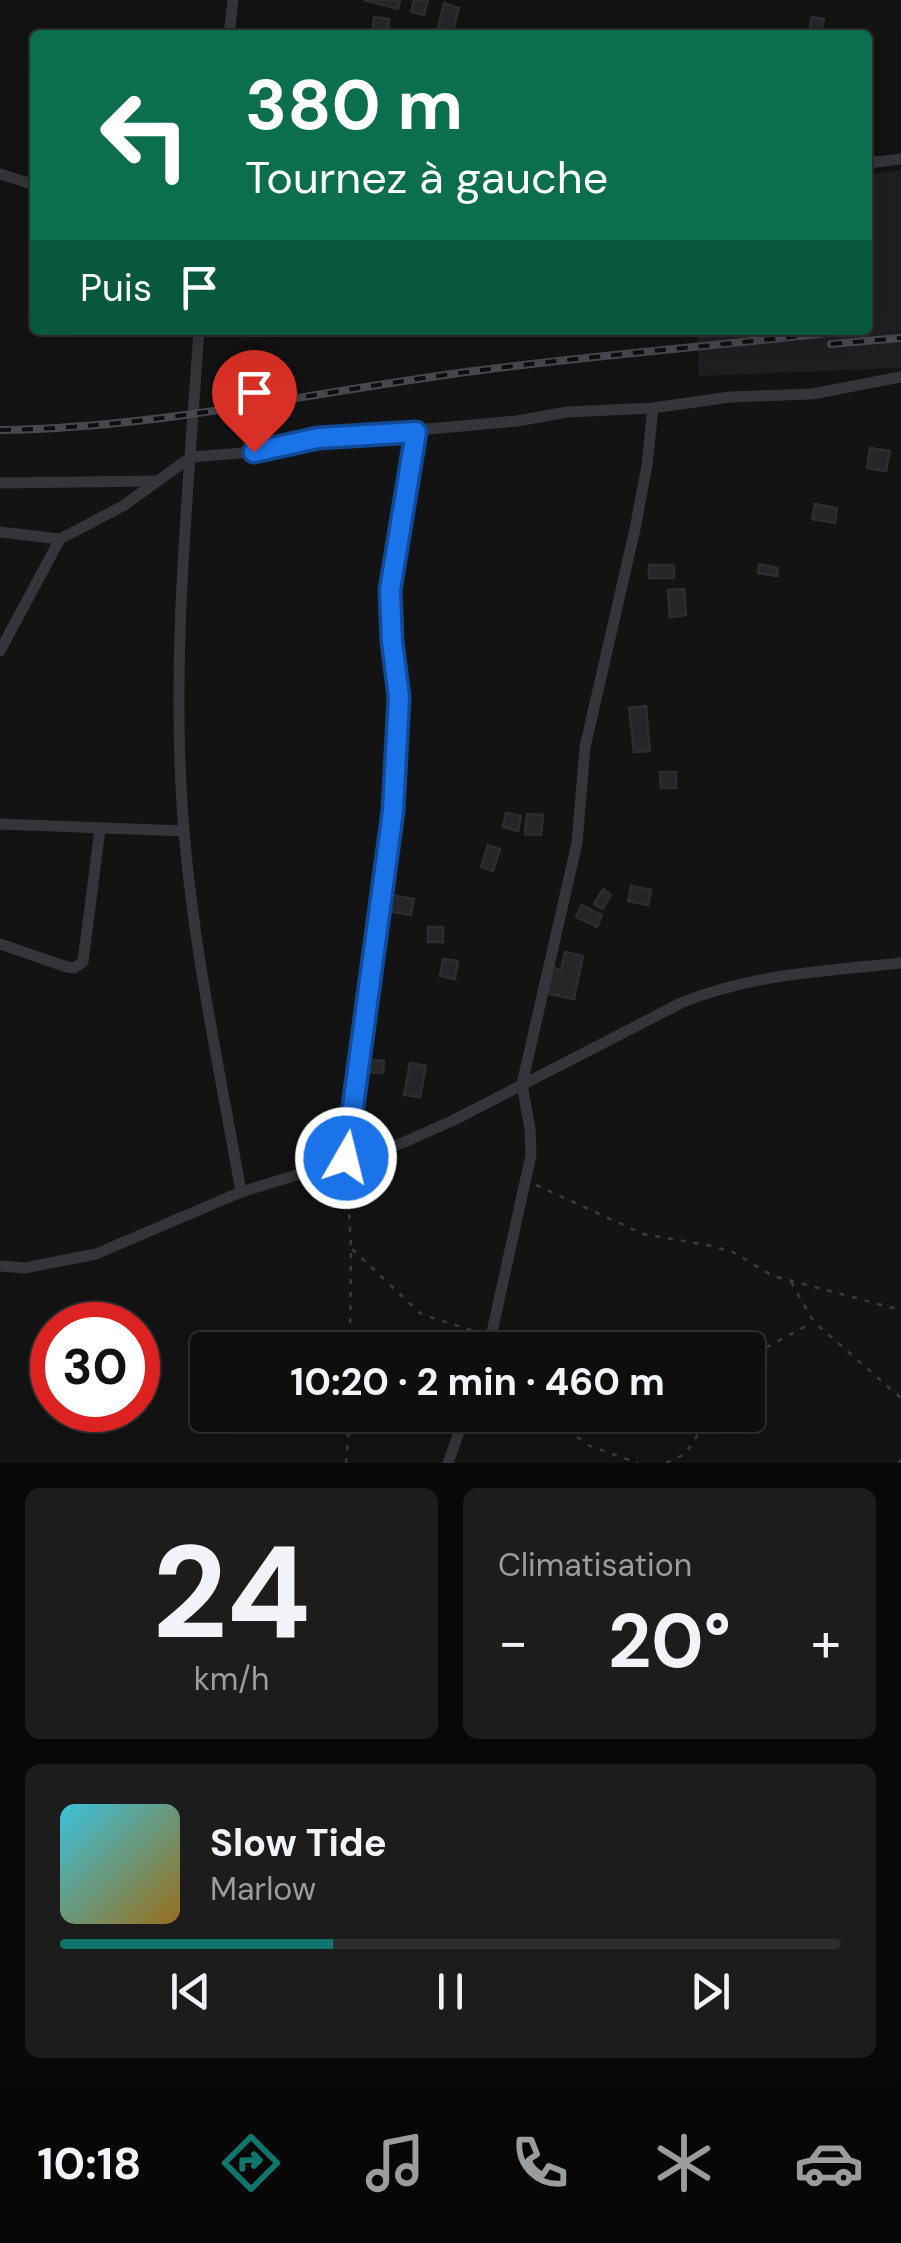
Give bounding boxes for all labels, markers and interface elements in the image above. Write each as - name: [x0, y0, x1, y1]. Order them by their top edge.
- text: 380 m: [245, 60, 463, 151]
- icon: left: [80, 70, 210, 200]
- text: Tournez à gauche: [245, 148, 608, 207]
- icon: arrive: [172, 260, 227, 315]
- text: Puis: [80, 263, 152, 313]
- pin: [212, 350, 297, 453]
- icon: arrive: [227, 365, 282, 420]
- position arrow: [294, 1106, 398, 1210]
- speed limit sign: 30: [30, 1302, 160, 1432]
- text: 10:20 · 2 min · 460 m: [290, 1357, 665, 1407]
- text: 24: [152, 1508, 311, 1677]
- text: Climatisation: [498, 1544, 692, 1586]
- text: 20°: [608, 1593, 731, 1690]
- text: −: [498, 1606, 528, 1678]
- text: +: [811, 1606, 841, 1678]
- text: km/h: [194, 1658, 269, 1700]
- text: Slow Tide: [210, 1818, 387, 1868]
- text: Marlow: [210, 1868, 316, 1910]
- icon: previous: [163, 1964, 218, 2019]
- icon: pause: [423, 1964, 478, 2019]
- icon: next: [683, 1964, 738, 2019]
- icon: directions: [216, 2128, 286, 2198]
- icon: music: [360, 2128, 430, 2198]
- icon: phone: [505, 2128, 575, 2198]
- icon: climate: [649, 2128, 719, 2198]
- icon: car: [794, 2128, 864, 2198]
- text: 10:18: [37, 2134, 142, 2193]

